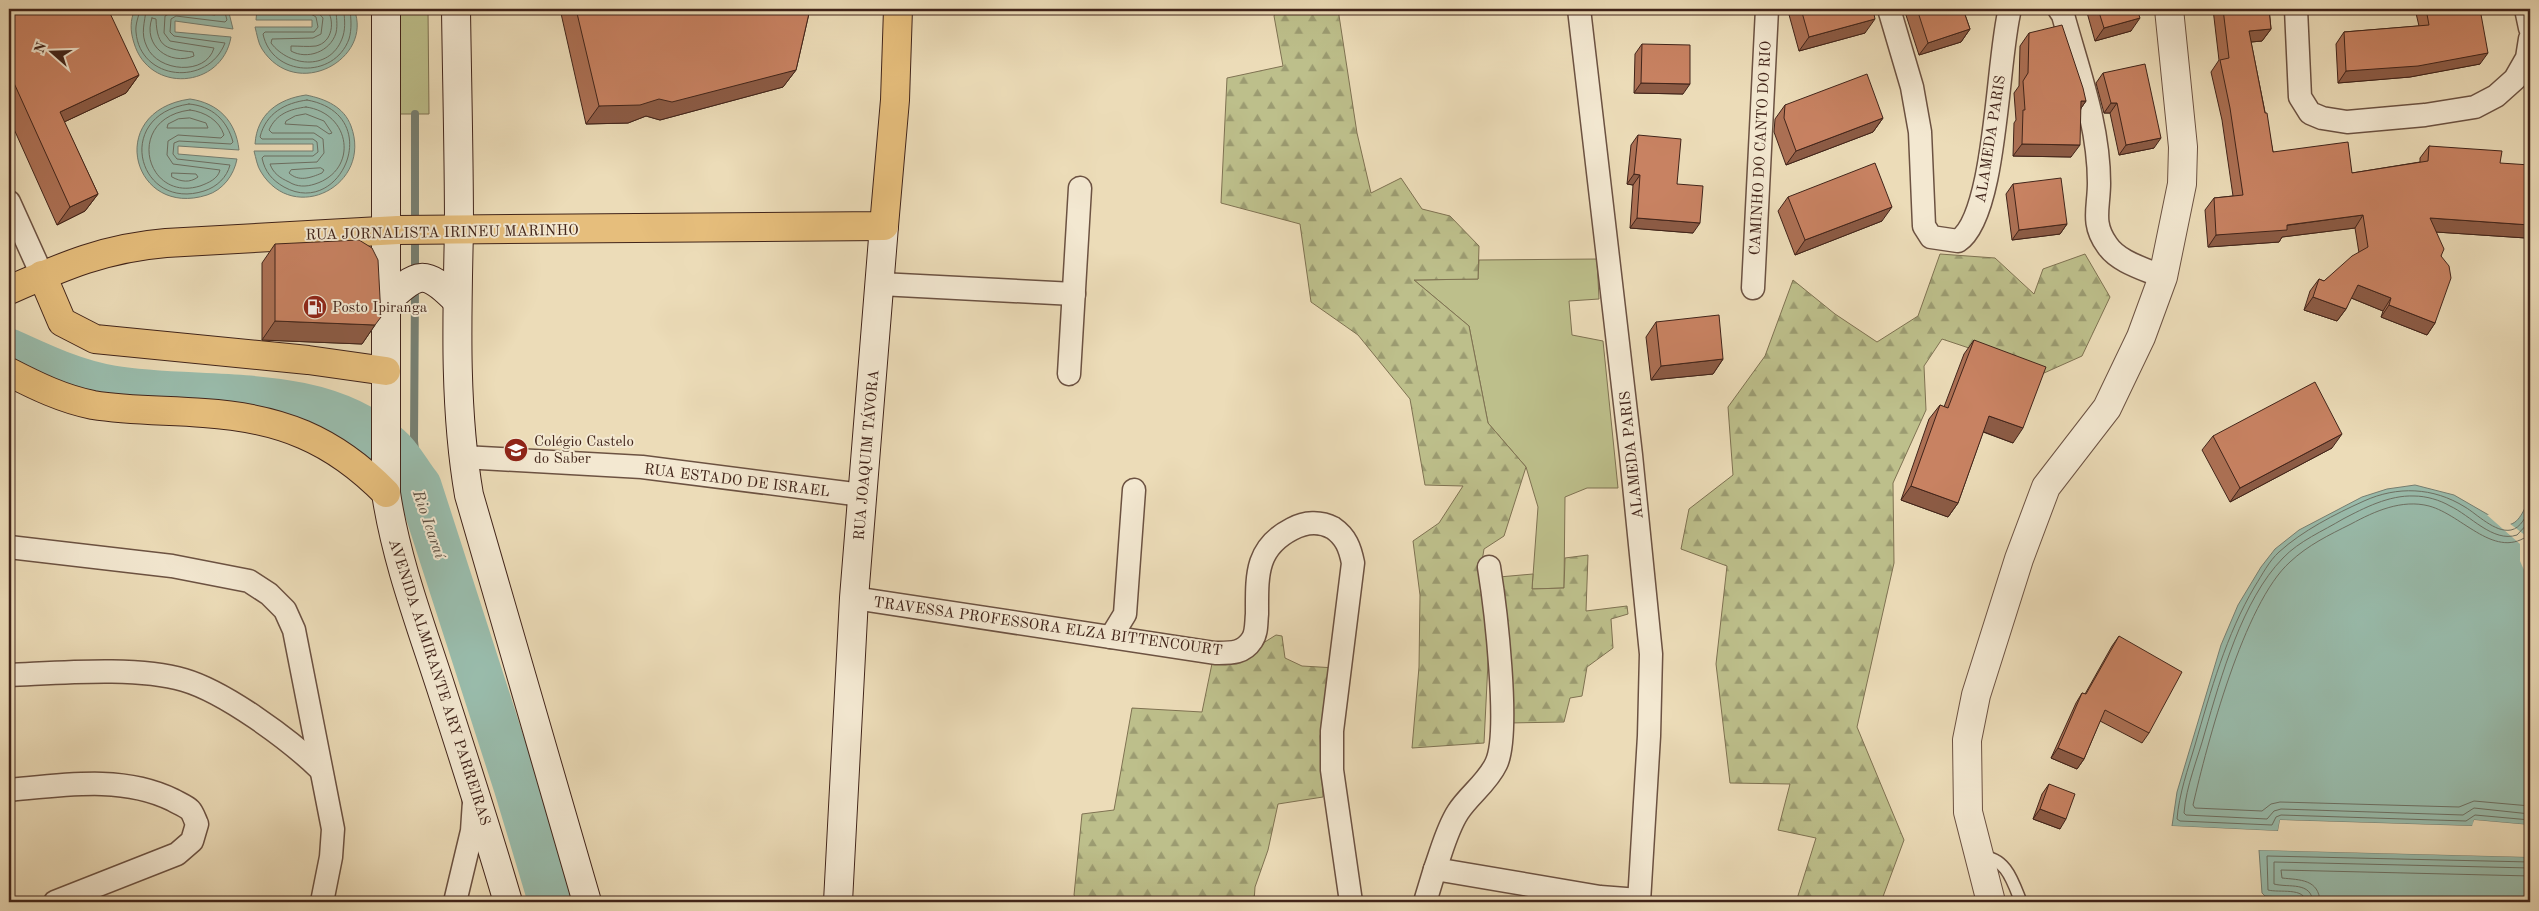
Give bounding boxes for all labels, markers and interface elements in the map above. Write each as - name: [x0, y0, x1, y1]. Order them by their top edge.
- north arrow: [28, 28, 78, 78]
- text: N: [32, 40, 49, 55]
- street label: CAMINHO DO CANTO DO RIO: [1748, 40, 1775, 256]
- street label: ALAMEDA PARIS: [1974, 74, 2009, 204]
- street label: RUA JORNALISTA IRINEU MARINHO: [305, 224, 579, 243]
- fuel station icon: Posto Ipiranga: [302, 294, 328, 320]
- place label: Posto Ipiranga: [332, 301, 428, 316]
- street label: RUA JOAQUIM TÁVORA: [850, 368, 882, 541]
- street label: ALAMEDA PARIS: [1618, 390, 1647, 520]
- place label: Colégio Castelo do Saber: [534, 435, 634, 467]
- school or university icon: Colégio Castelo do Saber: [503, 437, 529, 463]
- street label: RUA ESTADO DE ISRAEL: [643, 463, 831, 500]
- water label: Rio Icaraí: [409, 487, 448, 563]
- street label: AVENIDA ALMIRANTE ARY PARREIRAS: [385, 537, 492, 828]
- street label: TRAVESSA PROFESSORA ELZA BITTENCOURT: [872, 596, 1223, 659]

